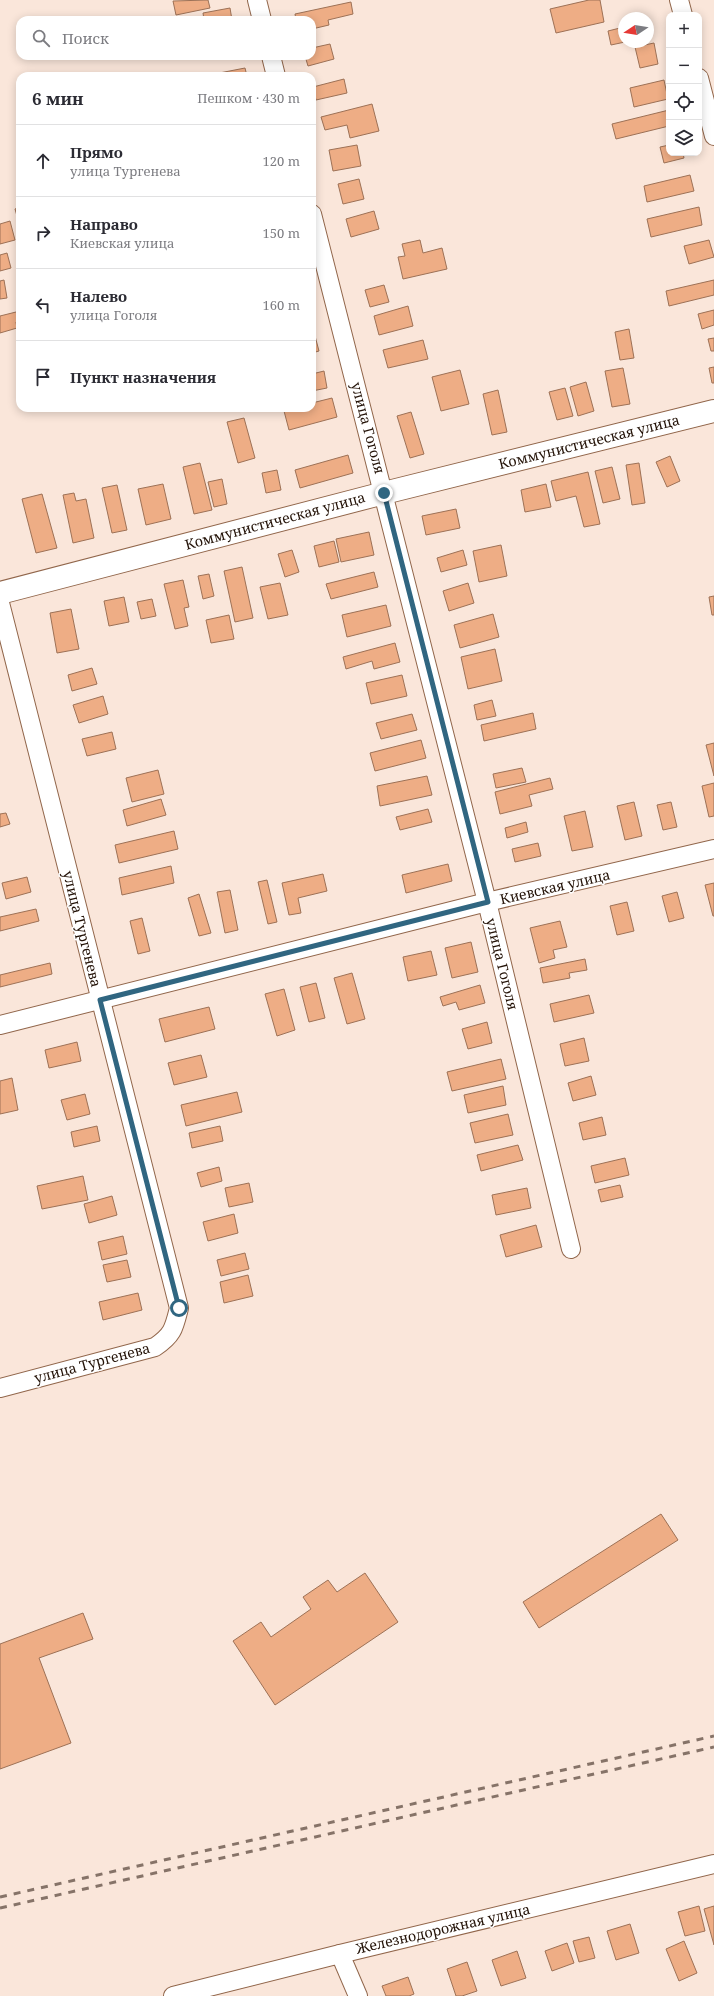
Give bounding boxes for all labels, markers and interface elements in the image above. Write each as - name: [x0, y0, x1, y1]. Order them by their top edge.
- north arrow: [618, 12, 654, 48]
- map controls: [666, 12, 702, 156]
- button: +: [666, 12, 702, 48]
- search box: [16, 16, 316, 60]
- icon: search: [30, 27, 52, 49]
- text: Поиск: [62, 28, 109, 48]
- button: −: [666, 48, 702, 84]
- button: locate: [666, 84, 702, 120]
- text: 6 мин: [32, 87, 84, 110]
- text: Пешком · 430 m: [197, 89, 300, 107]
- button: layers: [666, 120, 702, 156]
- text: Прямо: [70, 142, 123, 162]
- icon: ahead: [32, 150, 54, 172]
- text: 120 m: [263, 152, 300, 170]
- text: улица Тургенева: [70, 162, 181, 180]
- text: Направо: [70, 214, 138, 234]
- icon: right: [32, 222, 54, 244]
- text: 150 m: [263, 224, 300, 242]
- text: Киевская улица: [70, 234, 175, 252]
- text: Налево: [70, 286, 127, 306]
- icon: left: [32, 294, 54, 316]
- text: 160 m: [263, 296, 300, 314]
- text: улица Гоголя: [70, 306, 157, 324]
- icon: arrive: [32, 366, 54, 388]
- text: Пункт назначения: [70, 367, 216, 387]
- street label: улица Гоголя: [347, 380, 390, 476]
- street label: Коммунистическая улица: [496, 410, 681, 473]
- route end: [375, 484, 393, 502]
- street label: Коммунистическая улица: [183, 487, 367, 554]
- street label: Киевская улица: [498, 865, 612, 908]
- street label: улица Тургенева: [59, 869, 106, 989]
- street label: улица Гоголя: [482, 916, 523, 1012]
- route start: [170, 1299, 188, 1317]
- street label: улица Тургенева: [32, 1338, 152, 1387]
- street label: Железнодорожная улица: [353, 1899, 532, 1958]

